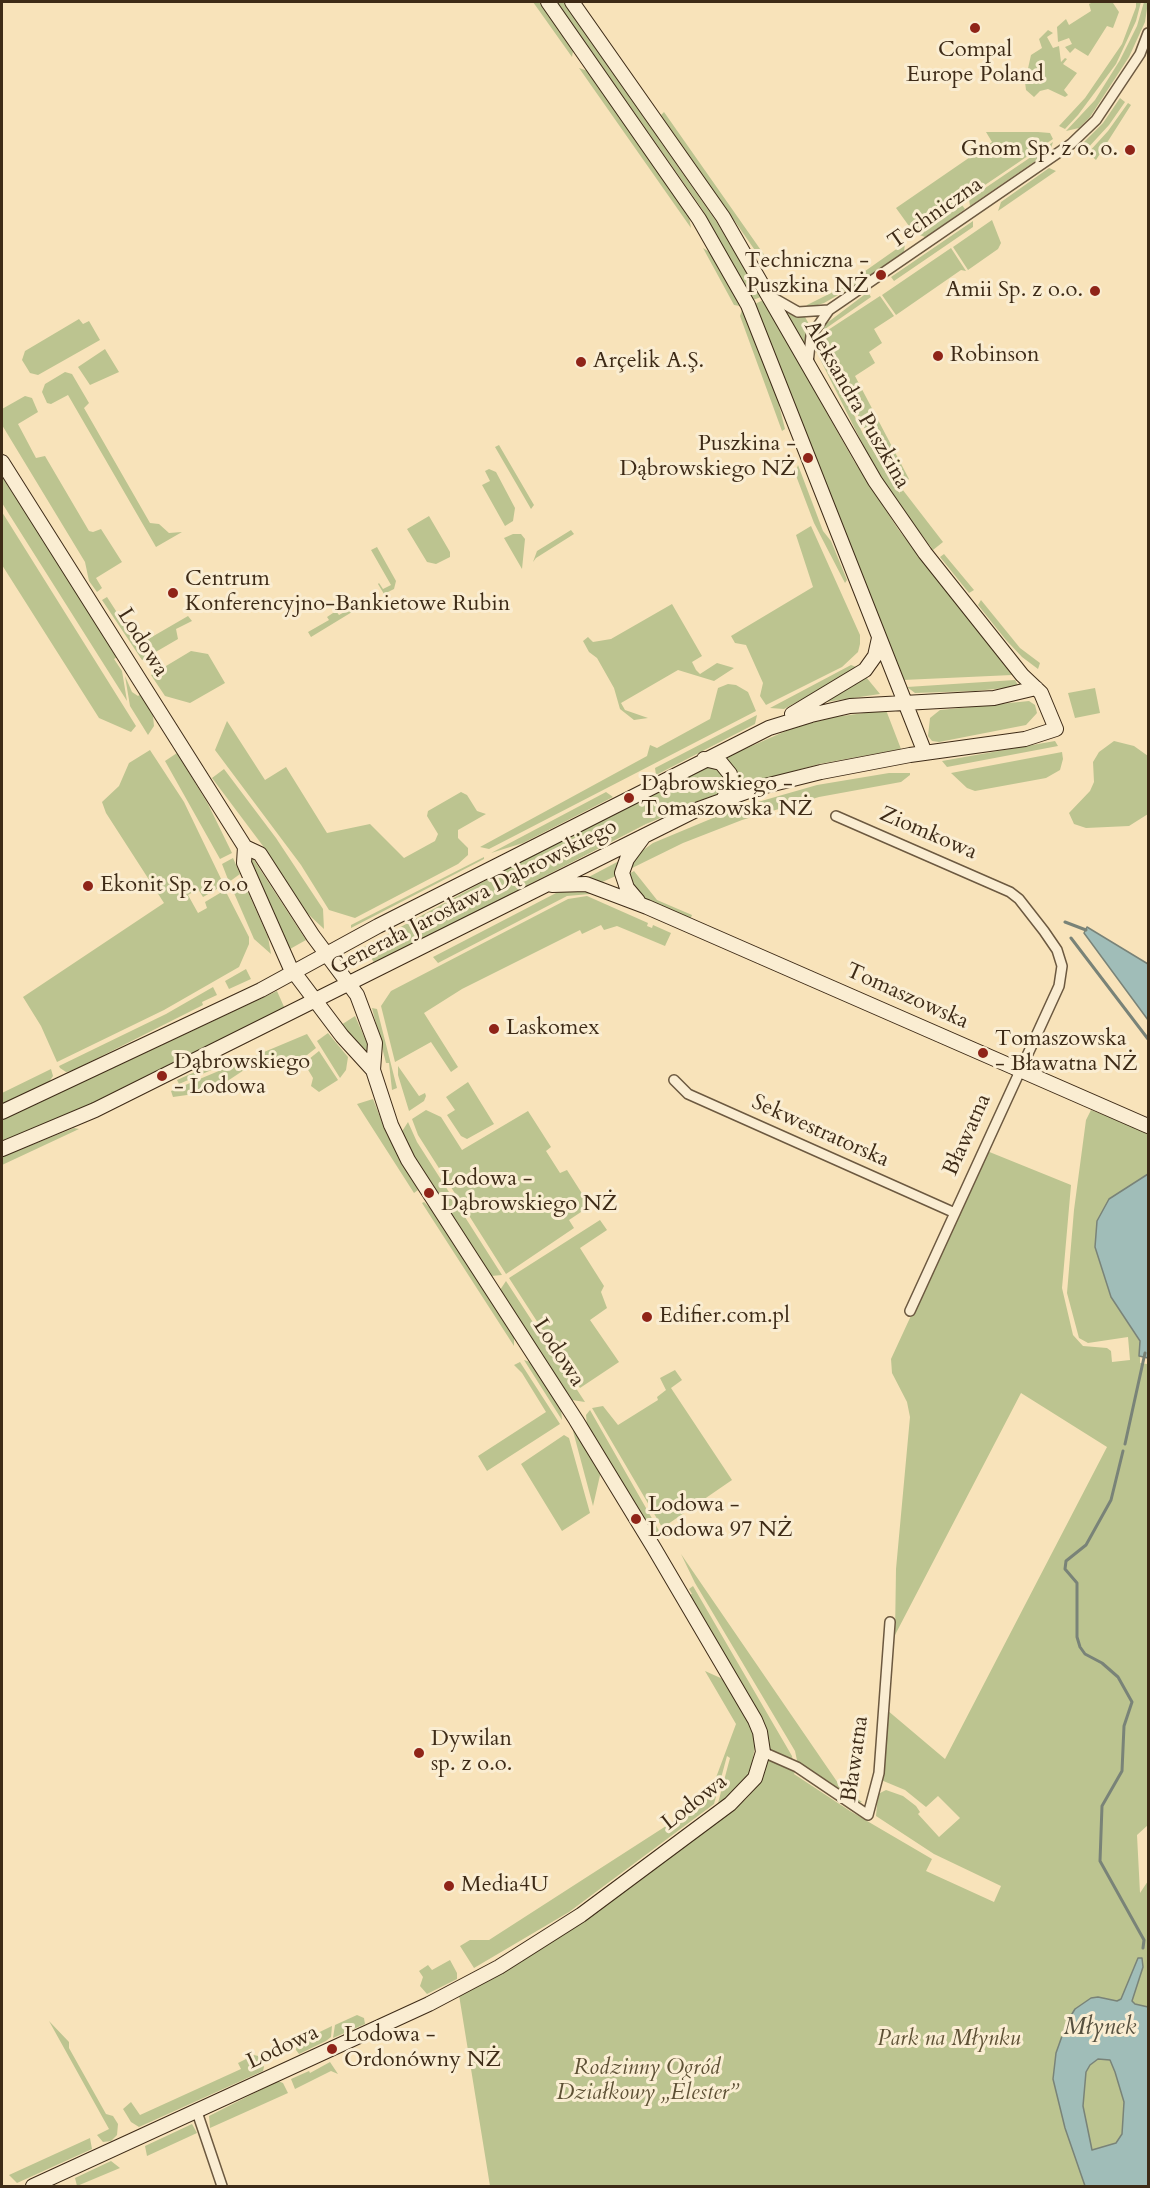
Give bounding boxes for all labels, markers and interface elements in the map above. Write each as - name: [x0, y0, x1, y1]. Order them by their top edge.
- marker: Compal Europe Poland: [968, 21, 982, 35]
- place label: Compal Europe Poland: [906, 38, 1044, 90]
- place label: Gnom Sp. z o. o.: [961, 137, 1118, 163]
- marker: Gnom Sp. z o. o.: [1123, 143, 1137, 157]
- street label: Techniczna: [884, 172, 988, 256]
- place label: Techniczna - Puszkina NŻ: [744, 249, 869, 300]
- marker: Techniczna - Puszkina NŻ: [874, 268, 888, 282]
- place label: Amii Sp. z o.o.: [946, 278, 1083, 304]
- marker: Amii Sp. z o.o.: [1088, 284, 1102, 298]
- street label: Aleksandra Puszkina: [797, 316, 915, 494]
- place label: Robinson: [950, 343, 1039, 369]
- place label: Arçelik A.Ş.: [593, 349, 704, 375]
- marker: Robinson: [931, 349, 945, 363]
- marker: Arçelik A.Ş.: [574, 355, 588, 369]
- place label: Puszkina - Dąbrowskiego NŻ: [620, 432, 796, 484]
- marker: Puszkina - Dąbrowskiego NŻ: [801, 451, 815, 465]
- place label: Centrum Konferencyjno-Bankietowe Rubin: [185, 567, 510, 618]
- marker: Centrum Konferencyjno-Bankietowe Rubin: [166, 586, 180, 600]
- street label: Lodowa: [111, 604, 173, 682]
- place label: Dąbrowskiego - Tomaszowska NŻ: [641, 772, 813, 824]
- marker: Dąbrowskiego - Tomaszowska NŻ: [622, 791, 636, 805]
- street label: Ziomkowa: [875, 802, 981, 866]
- street label: Generała Jarosława Dąbrowskiego: [326, 814, 622, 982]
- place label: Ekonit Sp. z o.o: [100, 873, 248, 899]
- marker: Ekonit Sp. z o.o: [81, 879, 95, 893]
- street label: Tomaszowska: [842, 958, 972, 1036]
- place label: Laskomex: [506, 1016, 599, 1042]
- marker: Laskomex: [487, 1022, 501, 1036]
- place label: Tomaszowska - Bławatna NŻ: [995, 1027, 1138, 1078]
- marker: Tomaszowska - Bławatna NŻ: [976, 1046, 990, 1060]
- place label: Dąbrowskiego - Lodowa: [174, 1050, 310, 1102]
- marker: Dąbrowskiego - Lodowa: [155, 1069, 169, 1083]
- street label: Sekwestratorska: [747, 1090, 893, 1174]
- street label: Bławatna: [938, 1090, 998, 1180]
- place label: Lodowa - Dąbrowskiego NŻ: [441, 1167, 617, 1218]
- marker: Lodowa - Dąbrowskiego NŻ: [422, 1186, 436, 1200]
- place label: Edifier.com.pl: [659, 1304, 790, 1330]
- marker: Edifier.com.pl: [640, 1310, 654, 1324]
- street label: Lodowa: [526, 1314, 590, 1392]
- place label: Lodowa - Lodowa 97 NŻ: [648, 1493, 793, 1544]
- marker: Lodowa - Lodowa 97 NŻ: [629, 1512, 643, 1526]
- street label: Bławatna: [837, 1714, 875, 1804]
- place label: Dywilan sp. z o.o.: [431, 1727, 512, 1778]
- marker: Dywilan sp. z o.o.: [412, 1746, 426, 1760]
- street label: Lodowa: [657, 1769, 733, 1837]
- place label: Media4U: [461, 1873, 548, 1899]
- marker: Media4U: [442, 1879, 456, 1893]
- water label: Młynek: [1064, 2014, 1136, 2042]
- street label: Lodowa: [243, 2020, 323, 2076]
- place label: Lodowa - Ordonówny NŻ: [344, 2023, 501, 2074]
- park label: Park na Młynku: [877, 2027, 1021, 2053]
- marker: Lodowa - Ordonówny NŻ: [325, 2042, 339, 2056]
- park label: Rodzinny Ogród Działkowy „Elester”: [556, 2056, 738, 2108]

